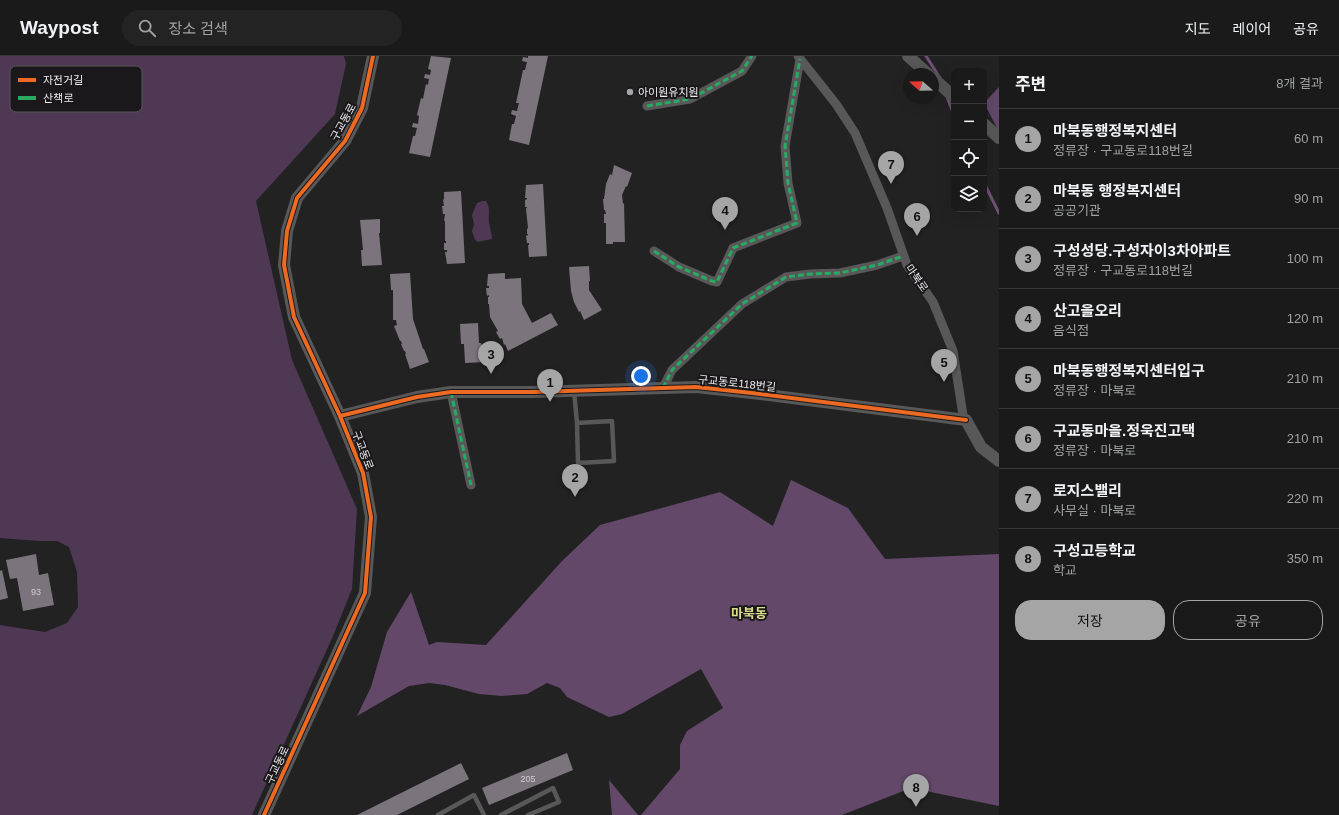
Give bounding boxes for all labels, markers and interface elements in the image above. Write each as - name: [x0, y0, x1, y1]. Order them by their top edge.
- search box: [122, 10, 402, 46]
- text: Waypost: [20, 17, 98, 38]
- icon: search: [136, 17, 158, 39]
- text: 장소 검색: [168, 20, 228, 37]
- text: 지도: [1185, 21, 1211, 37]
- text: 레이어: [1233, 21, 1271, 37]
- text: 공유: [1293, 21, 1319, 37]
- legend: [10, 66, 142, 112]
- north arrow: [903, 68, 939, 104]
- map controls: [951, 68, 987, 212]
- button: +: [951, 68, 987, 104]
- text: 자전거길: [43, 74, 83, 86]
- text: 주변: [1015, 75, 1046, 94]
- text: 8개 결과: [1276, 76, 1323, 91]
- place label: 아이원유치원: [638, 86, 699, 98]
- marker: 아이원유치원: [625, 87, 635, 97]
- text: 산책로: [43, 92, 73, 104]
- street label: 구교동로: [328, 101, 358, 143]
- button: −: [951, 104, 987, 140]
- text: 마북동행정복지센터: [1053, 122, 1177, 139]
- text: 1: [1024, 131, 1032, 146]
- text: 60 m: [1294, 131, 1323, 146]
- button: locate: [951, 140, 987, 176]
- text: 정류장 · 구교동로118번길: [1053, 143, 1193, 158]
- pin: 7: [878, 151, 904, 184]
- button: layers: [951, 176, 987, 212]
- text: 마북동 행정복지센터: [1053, 182, 1181, 199]
- text: 2: [1024, 191, 1032, 206]
- text: 90 m: [1294, 191, 1323, 206]
- pin: 4: [712, 197, 738, 230]
- pin: 6: [904, 203, 930, 236]
- text: 공공기관: [1053, 203, 1101, 218]
- text: 구성성당.구성자이3차아파트: [1053, 242, 1231, 259]
- text: 3: [1024, 251, 1032, 266]
- text: 100 m: [1287, 251, 1323, 266]
- street label: 마북로: [903, 262, 931, 294]
- text: 정류장 · 구교동로118번길: [1053, 263, 1193, 278]
- text: 산고을오리: [1053, 302, 1122, 319]
- text: 4: [1024, 311, 1032, 326]
- text: 120 m: [1287, 311, 1323, 326]
- text: 음식점: [1053, 323, 1089, 338]
- pin: 3: [478, 341, 504, 374]
- pin: 5: [931, 349, 957, 382]
- text: 마북동행정복지센터입구: [1053, 362, 1205, 379]
- your location: [631, 366, 651, 386]
- pin: 1: [537, 369, 563, 402]
- text: 5: [1024, 371, 1032, 386]
- text: 210 m: [1287, 371, 1323, 386]
- street label: 구교동로118번길: [697, 373, 777, 393]
- text: 정류장 · 마북로: [1053, 383, 1136, 398]
- text: 구교동마을.정욱진고택: [1053, 422, 1195, 439]
- street label: 구교동로: [350, 429, 376, 471]
- text: 6: [1024, 431, 1032, 446]
- text: 210 m: [1287, 431, 1323, 446]
- text: 정류장 · 마북로: [1053, 443, 1136, 458]
- pin: 2: [562, 464, 588, 497]
- text: 로지스밸리: [1053, 482, 1122, 499]
- text: 7: [1024, 491, 1032, 506]
- text: 220 m: [1287, 491, 1323, 506]
- text: 사무실 · 마북로: [1053, 503, 1136, 518]
- text: 구성고등학교: [1053, 542, 1136, 559]
- text: 8: [1024, 551, 1032, 566]
- text: 350 m: [1287, 551, 1323, 566]
- text: 학교: [1053, 563, 1077, 578]
- house number: 93: [31, 587, 41, 597]
- button: 저장: [1015, 600, 1165, 640]
- button: 공유: [1173, 600, 1323, 640]
- district label: 마북동: [731, 606, 767, 621]
- street label: 구교동로: [263, 744, 291, 786]
- house number: 205: [520, 774, 536, 784]
- pin: 8: [903, 774, 929, 807]

